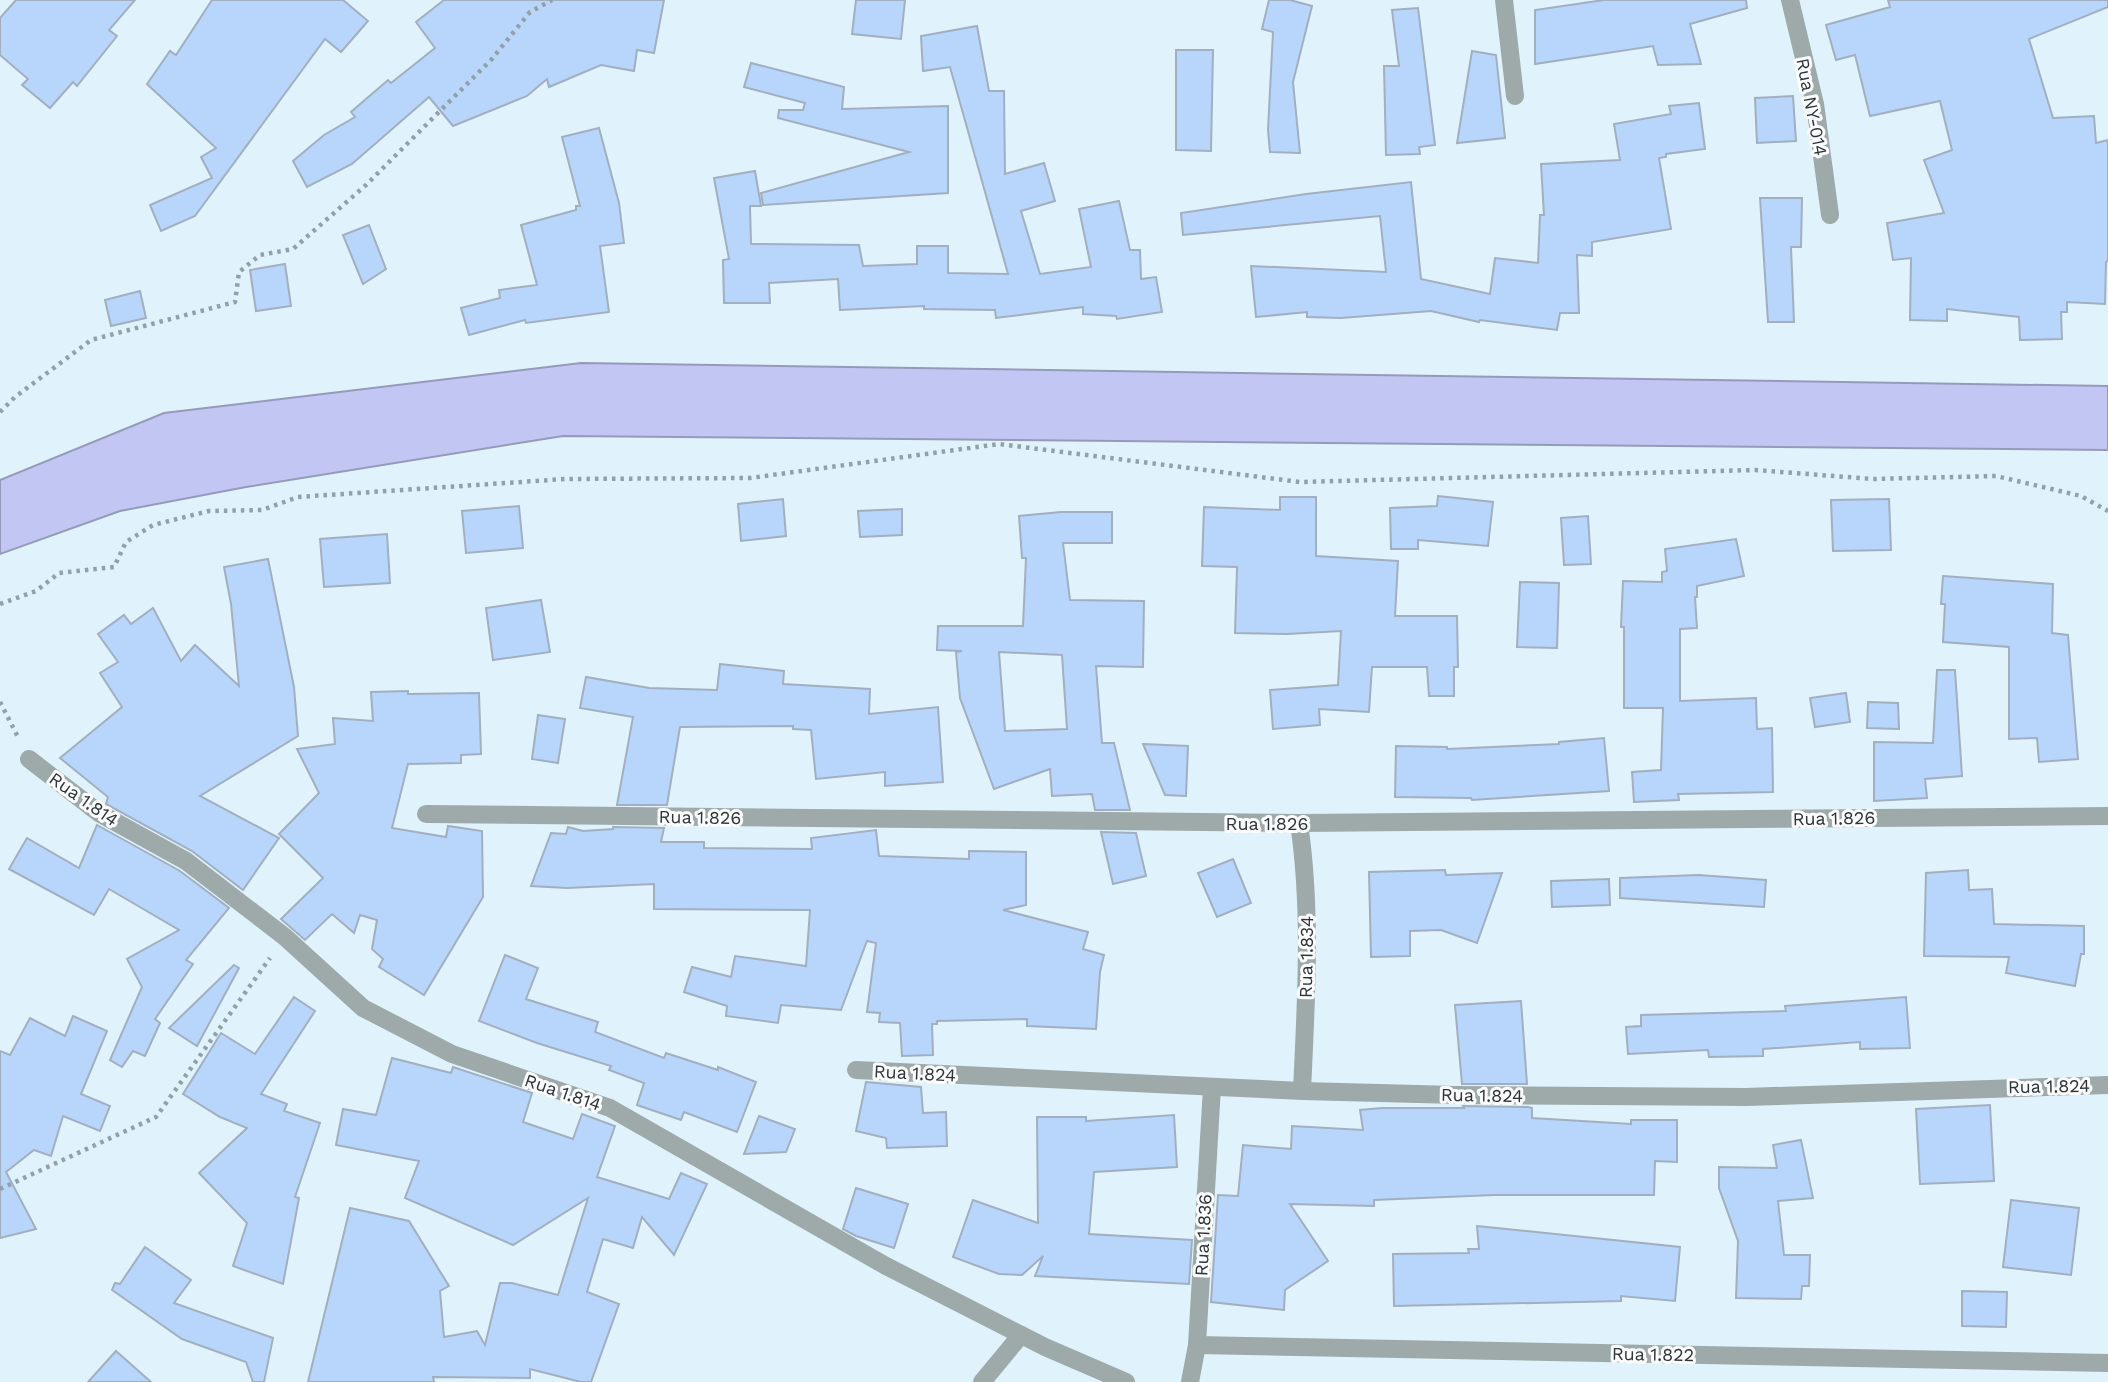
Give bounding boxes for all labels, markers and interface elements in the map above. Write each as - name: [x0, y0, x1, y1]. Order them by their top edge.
- street label: Rua NY-014: [1792, 56, 1832, 158]
- street label: Rua 1.814: [45, 768, 123, 830]
- street label: Rua 1.826: [658, 806, 742, 828]
- street label: Rua 1.826: [1792, 807, 1876, 829]
- street label: Rua 1.826: [1226, 813, 1308, 834]
- street label: Rua 1.834: [1295, 916, 1317, 998]
- street label: Rua 1.824: [873, 1060, 957, 1086]
- street label: Rua 1.814: [522, 1069, 604, 1115]
- street label: Rua 1.824: [2008, 1075, 2090, 1097]
- street label: Rua 1.824: [1441, 1084, 1523, 1106]
- street label: Rua 1.836: [1190, 1193, 1216, 1277]
- street label: Rua 1.822: [1612, 1343, 1694, 1365]

